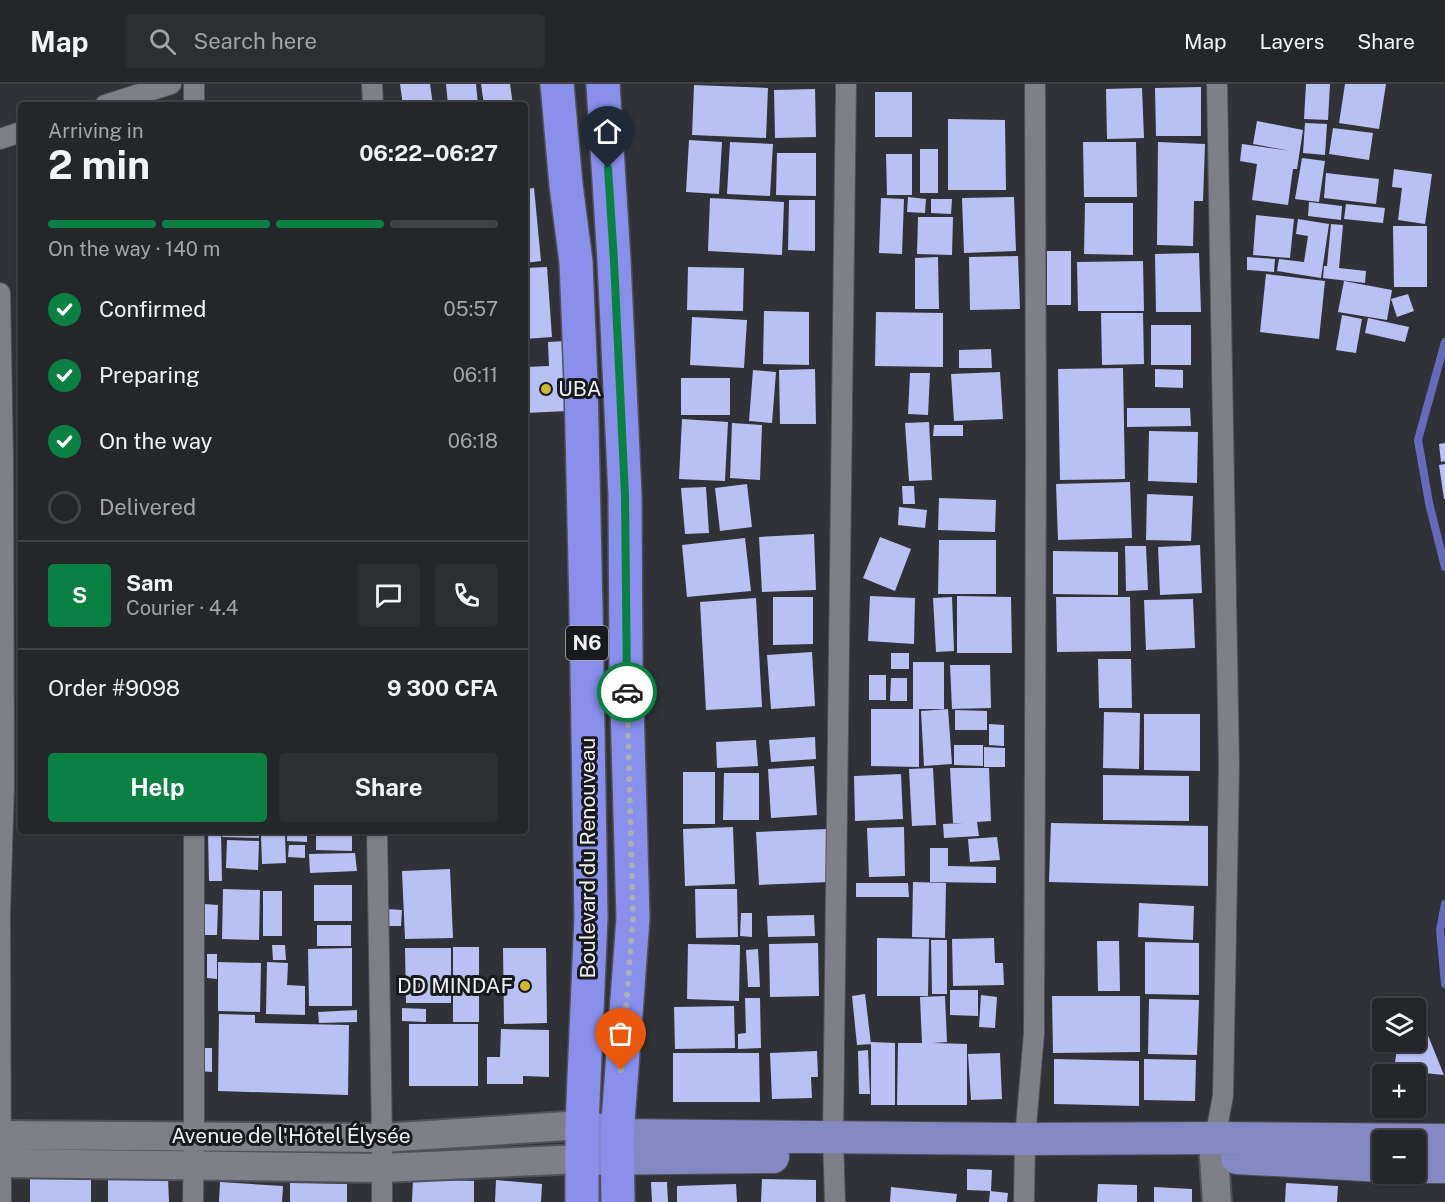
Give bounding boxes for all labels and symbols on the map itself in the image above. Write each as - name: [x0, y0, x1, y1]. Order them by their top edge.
- pin: [582, 106, 633, 168]
- place label: UBA: [558, 376, 602, 401]
- marker: UBA: [539, 382, 553, 396]
- road number: N6: [566, 626, 608, 660]
- courier: [597, 662, 657, 722]
- street label: Boulevard du Renouveau: [575, 738, 600, 978]
- place label: DD MINDAF: [397, 973, 513, 998]
- marker: DD MINDAF: [518, 979, 532, 993]
- pin: [595, 1008, 646, 1070]
- street label: Avenue de l'Hôtel Élysée: [171, 1123, 411, 1148]

